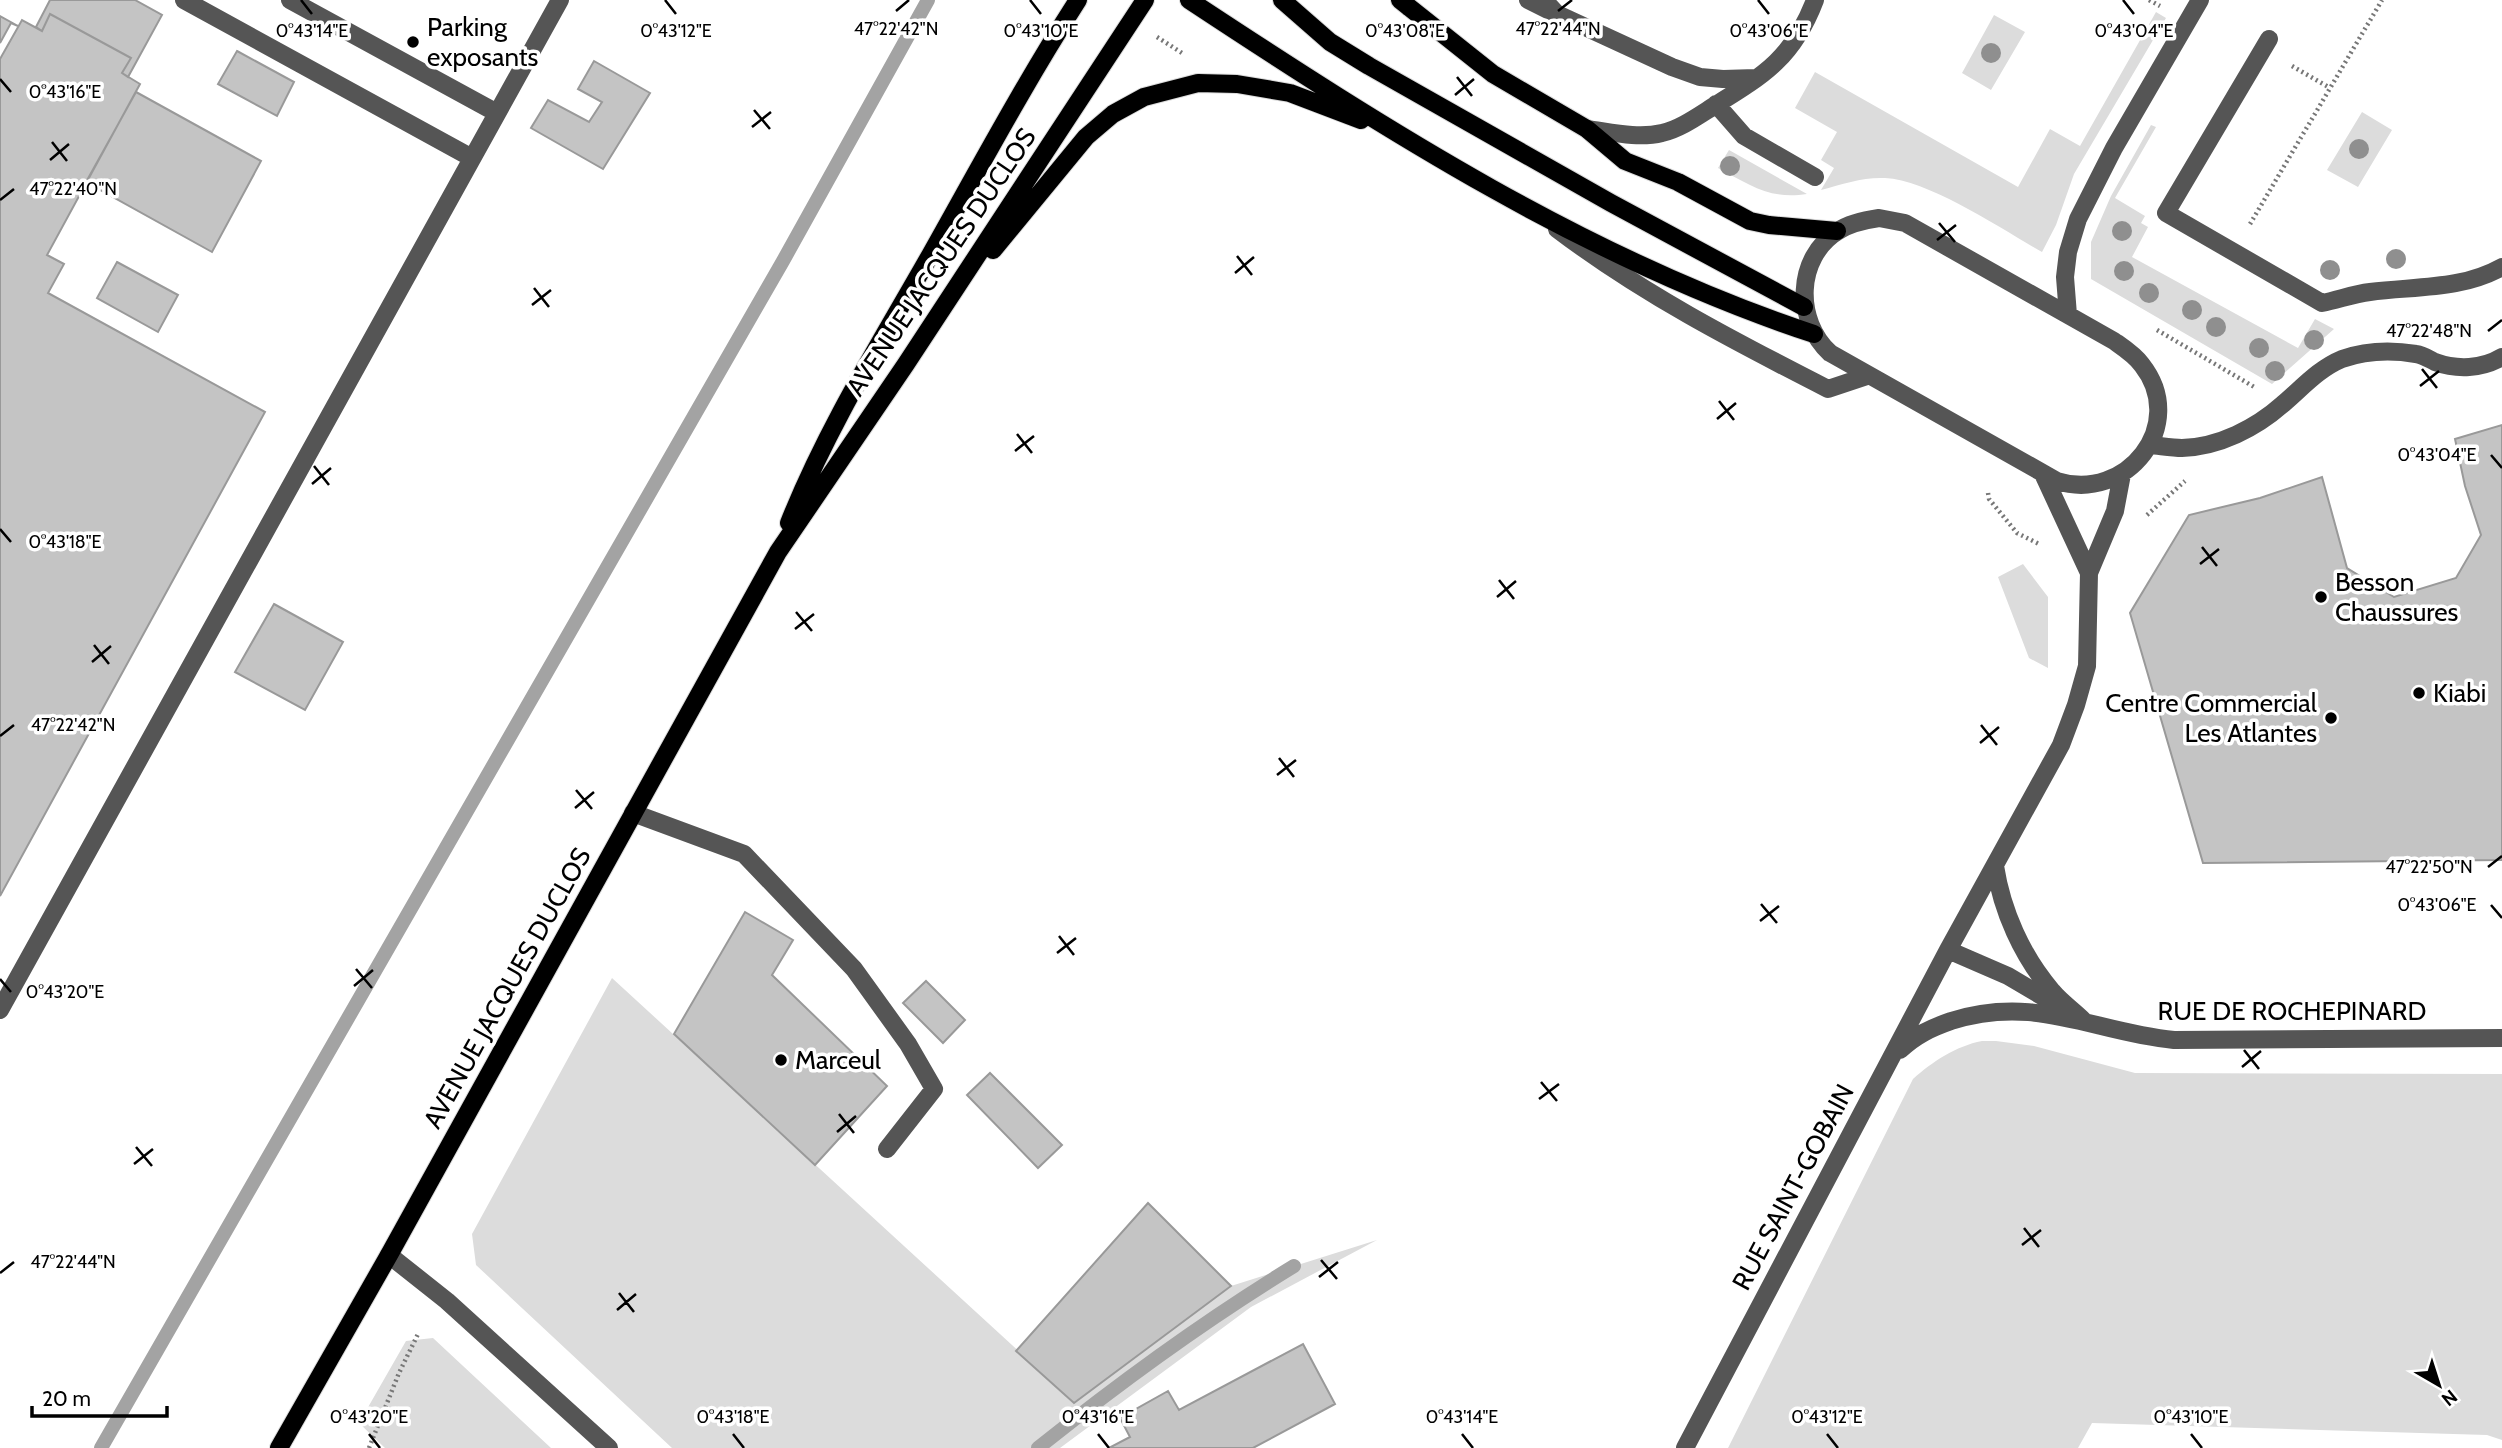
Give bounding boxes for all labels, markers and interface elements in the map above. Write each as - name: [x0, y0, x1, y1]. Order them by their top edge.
- place label: Parking exposants: [427, 11, 539, 73]
- text: 47°22'42"N: [854, 18, 938, 40]
- text: 47°22'44"N: [1515, 18, 1601, 40]
- text: 0°43'14"E: [276, 20, 348, 42]
- text: 0°43'12"E: [640, 20, 712, 42]
- text: 0°43'10"E: [1004, 20, 1078, 42]
- text: 0°43'08"E: [1365, 20, 1445, 42]
- text: 0°43'06"E: [1729, 20, 1809, 42]
- text: 0°43'04"E: [2094, 20, 2174, 42]
- marker: Parking exposants: [405, 34, 421, 50]
- text: 0°43'16"E: [29, 81, 101, 103]
- street label: AVENUE JACQUES DUCLOS: [839, 122, 1043, 402]
- text: 47°22'40"N: [29, 178, 117, 200]
- text: 47°22'48"N: [2386, 320, 2472, 342]
- text: 0°43'04"E: [2397, 444, 2477, 466]
- text: 0°43'18"E: [28, 531, 102, 553]
- place label: Besson Chaussures: [2335, 566, 2459, 628]
- marker: Besson Chaussures: [2313, 589, 2329, 605]
- place label: Kiabi: [2433, 677, 2486, 709]
- marker: Kiabi: [2411, 685, 2427, 701]
- place label: Centre Commercial Les Atlantes: [2105, 687, 2317, 749]
- marker: Centre Commercial Les Atlantes: [2323, 710, 2339, 726]
- text: 47°22'42"N: [31, 714, 115, 736]
- street label: AVENUE JACQUES DUCLOS: [416, 842, 598, 1134]
- text: 47°22'50"N: [2385, 856, 2473, 878]
- text: 0°43'06"E: [2397, 894, 2477, 916]
- text: 0°43'20"E: [26, 981, 104, 1003]
- street label: RUE DE ROCHEPINARD: [2158, 995, 2426, 1027]
- place label: Marceul: [795, 1044, 881, 1076]
- marker: Marceul: [773, 1052, 789, 1068]
- street label: RUE SAINT-GOBAIN: [1725, 1079, 1861, 1295]
- text: 47°22'44"N: [30, 1251, 116, 1273]
- north arrow: [2404, 1350, 2474, 1420]
- scale bar: [32, 1374, 166, 1418]
- text: N: [2437, 1385, 2462, 1411]
- text: 20 m: [42, 1386, 91, 1411]
- text: 0°43'20"E: [330, 1406, 408, 1428]
- text: 0°43'18"E: [696, 1406, 770, 1428]
- text: 0°43'16"E: [1062, 1406, 1134, 1428]
- text: 0°43'14"E: [1426, 1406, 1498, 1428]
- text: 0°43'12"E: [1791, 1406, 1863, 1428]
- text: 0°43'10"E: [2154, 1406, 2228, 1428]

